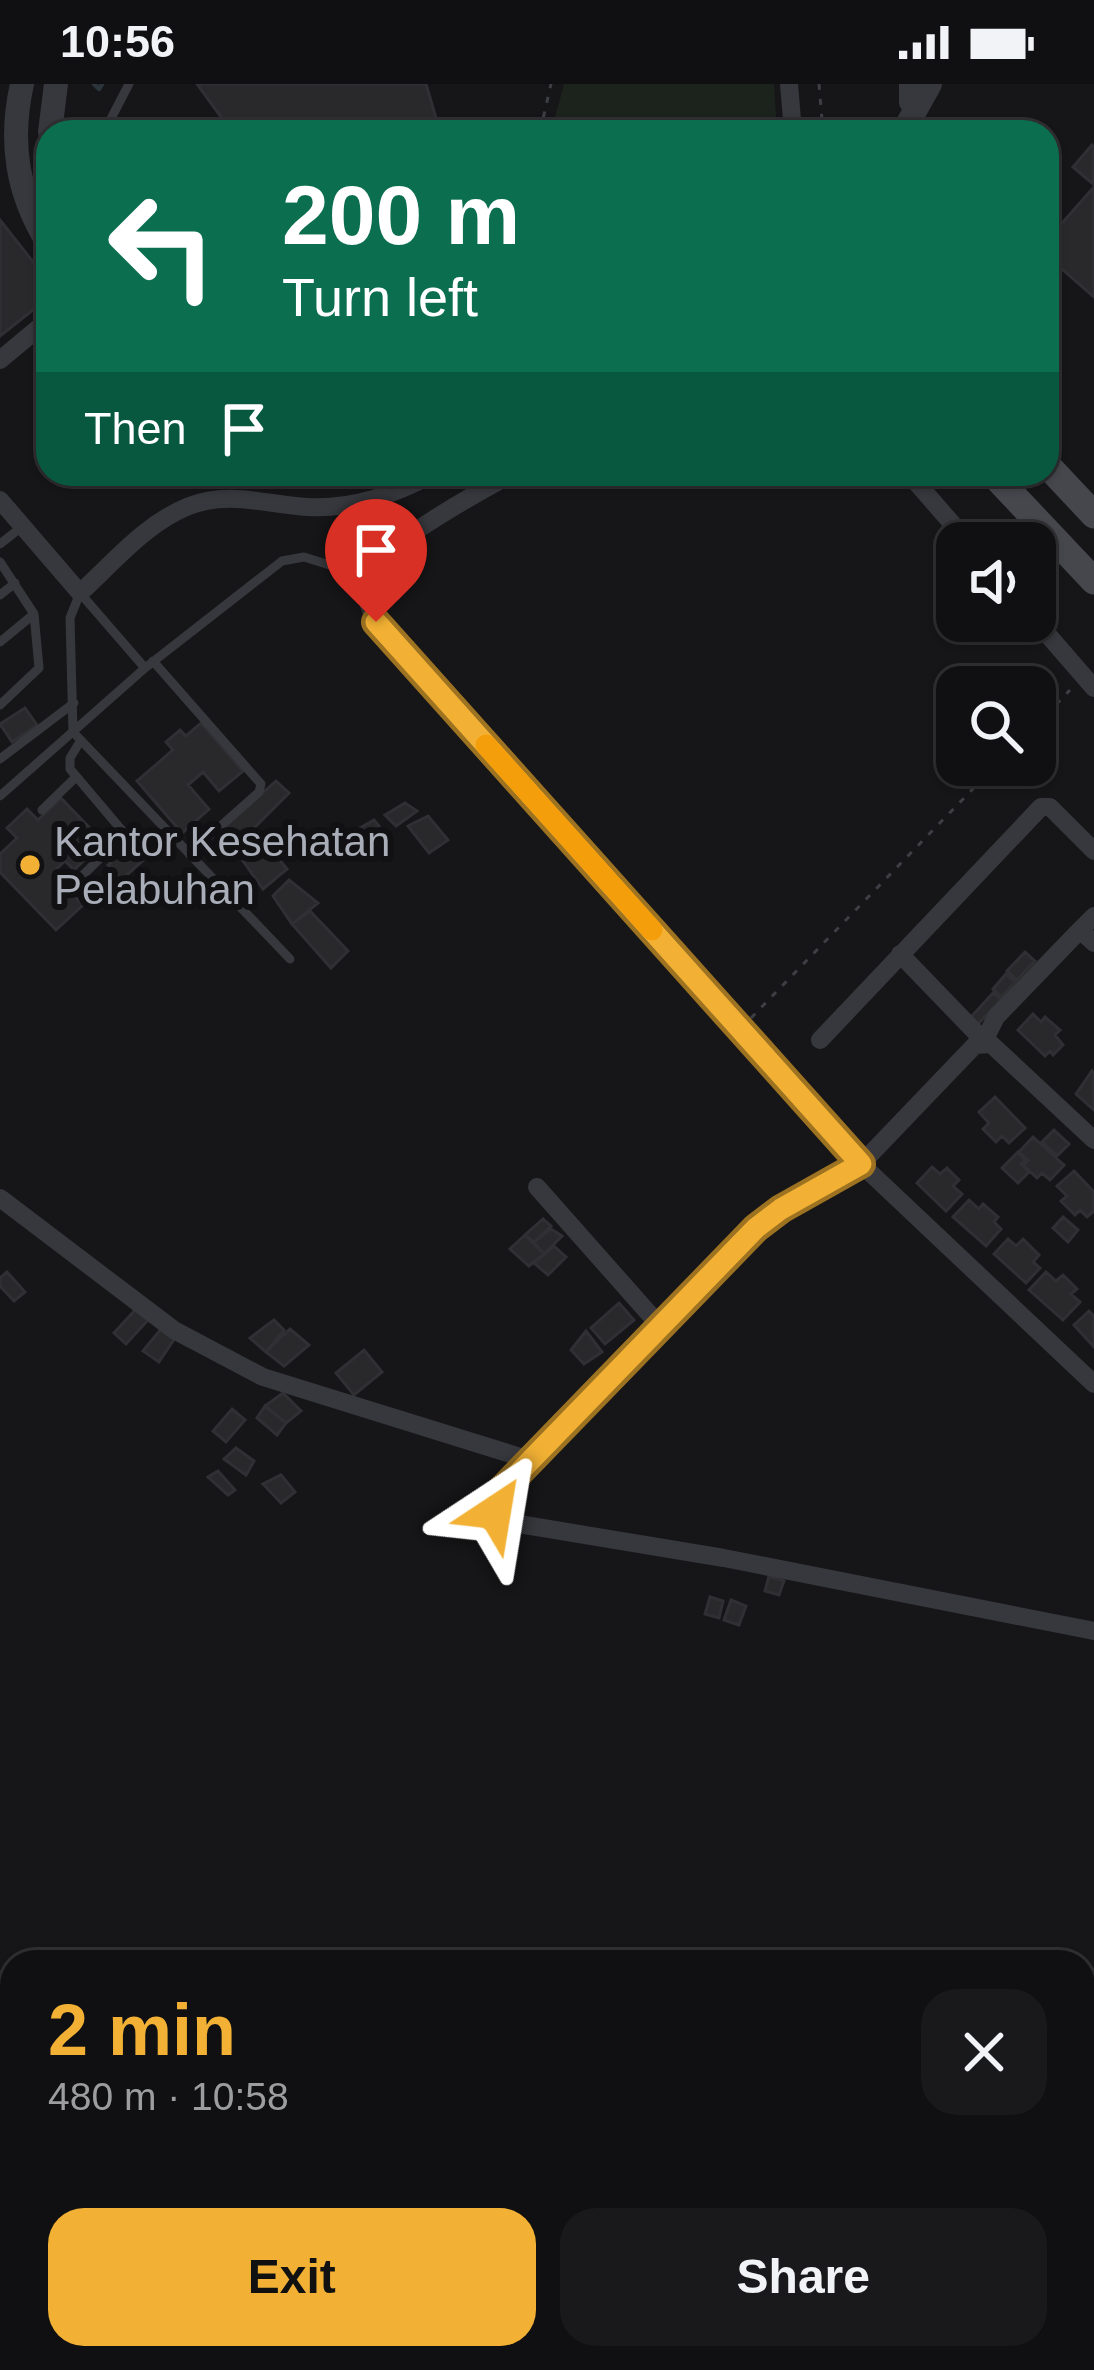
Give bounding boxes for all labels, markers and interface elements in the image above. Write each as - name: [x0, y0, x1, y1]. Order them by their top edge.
- text: 10:56: [60, 16, 175, 67]
- icon: left: [84, 168, 240, 324]
- text: 200 m: [282, 168, 520, 262]
- text: Turn left: [282, 267, 478, 327]
- icon: arrive: [211, 396, 277, 462]
- text: Then: [84, 403, 187, 454]
- pin: [325, 499, 427, 622]
- icon: arrive: [343, 517, 409, 583]
- map controls: [936, 522, 1056, 786]
- button: sound: [936, 522, 1056, 642]
- button: search: [936, 666, 1056, 786]
- place label: Kantor Kesehatan Pelabuhan: [54, 818, 390, 913]
- marker: Kantor Kesehatan Pelabuhan: [17, 852, 43, 878]
- position arrow: [432, 1449, 558, 1575]
- button: close: [921, 1989, 1047, 2115]
- text: 2 min: [48, 1990, 236, 2070]
- text: 480 m · 10:58: [48, 2075, 289, 2118]
- button: Exit: [48, 2208, 536, 2346]
- button: Share: [560, 2208, 1047, 2346]

